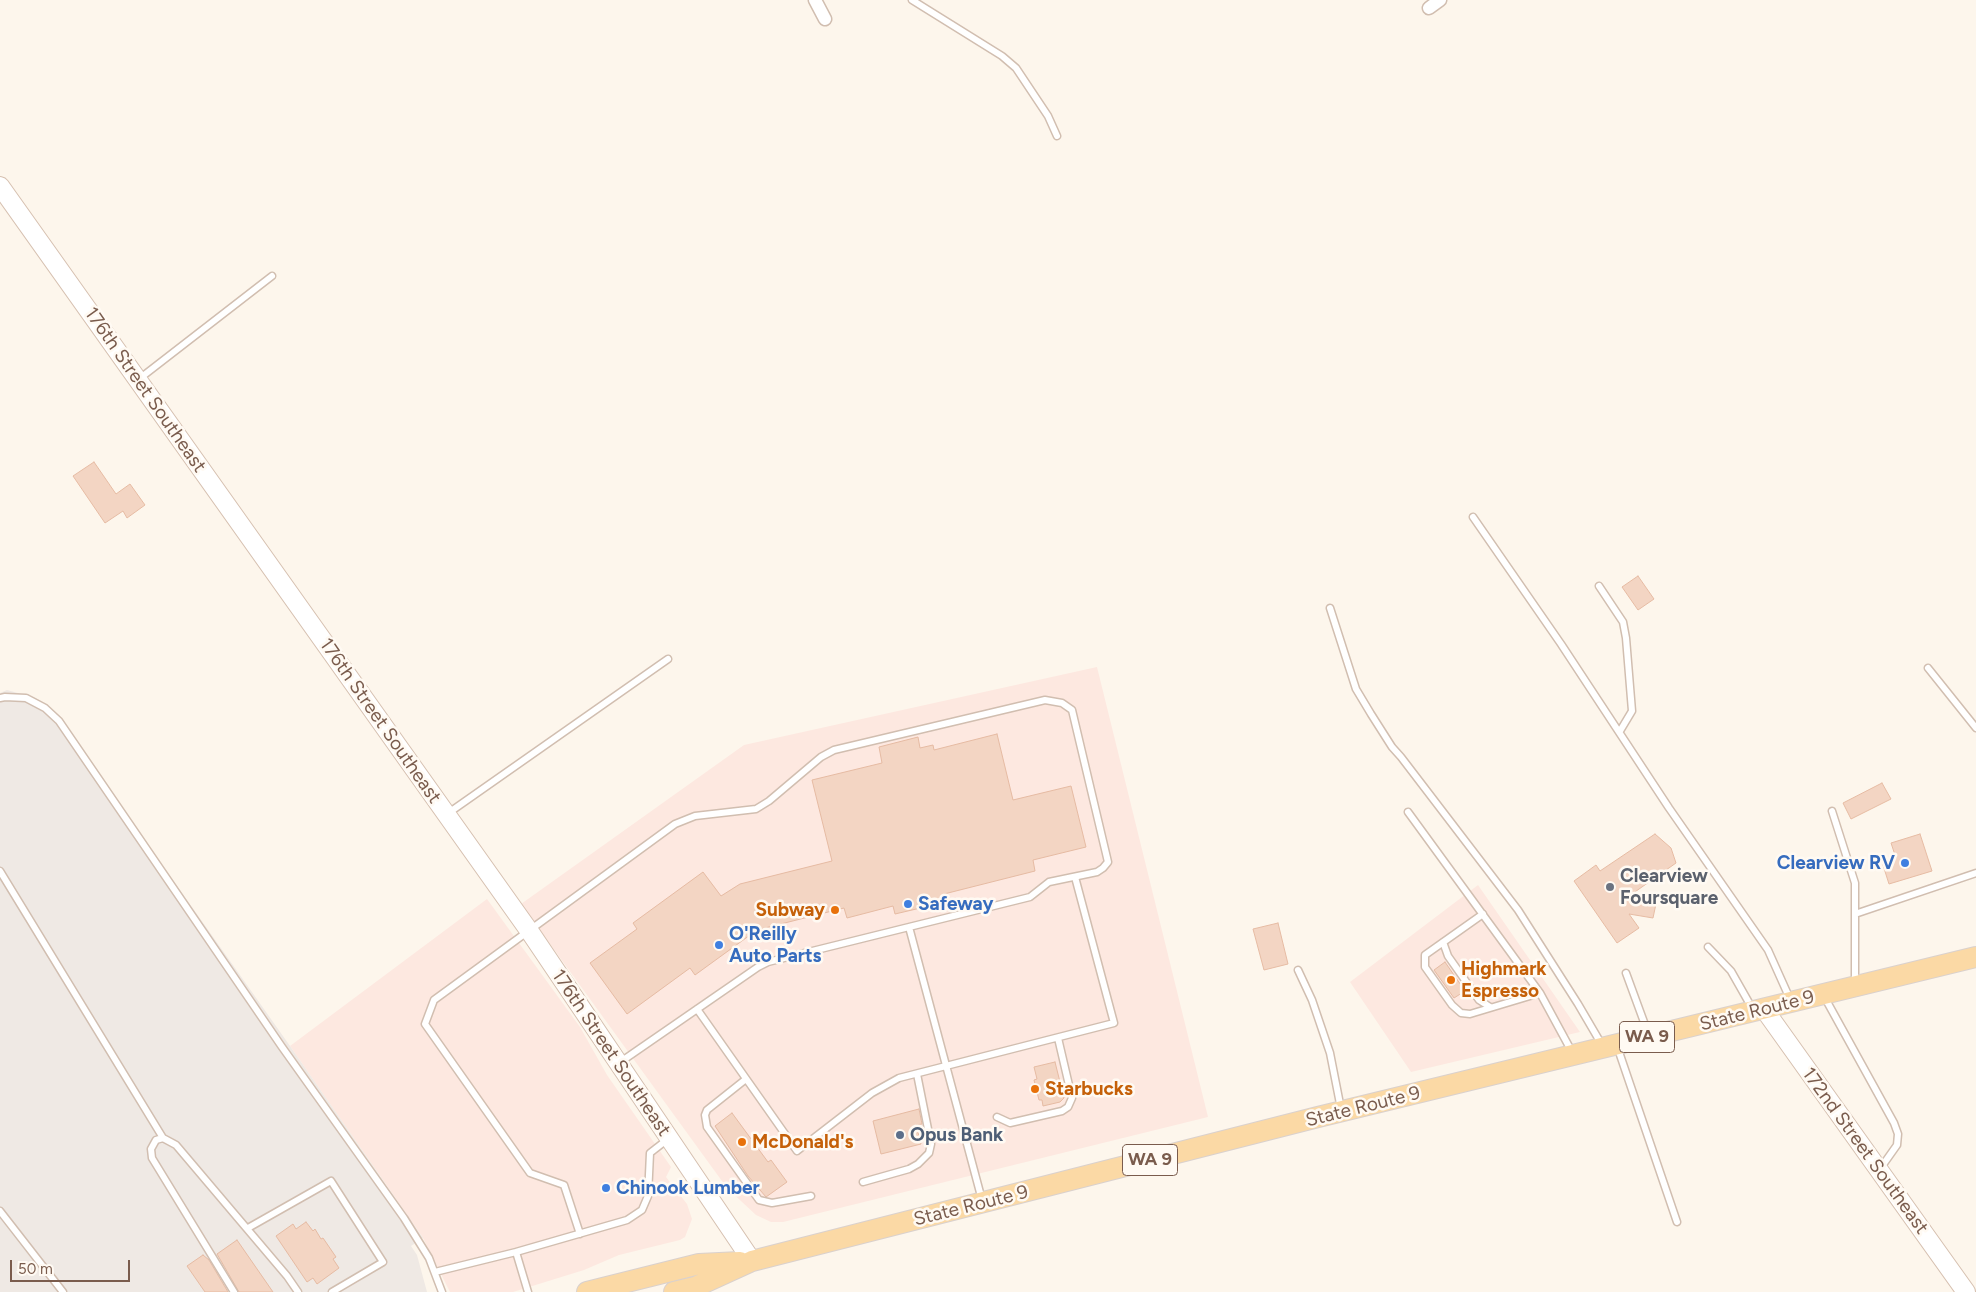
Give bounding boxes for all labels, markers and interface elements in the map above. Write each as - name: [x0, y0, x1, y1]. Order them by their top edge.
- street label: 176th Street Southeast: [79, 303, 211, 477]
- street label: 176th Street Southeast: [314, 634, 446, 808]
- place label: Clearview RV: [1777, 852, 1895, 874]
- marker: Clearview RV: [1899, 857, 1911, 869]
- place label: Clearview Foursquare: [1620, 865, 1718, 909]
- marker: Clearview Foursquare: [1604, 881, 1616, 893]
- place label: Safeway: [918, 893, 993, 915]
- marker: Safeway: [902, 898, 914, 910]
- place label: Subway: [755, 899, 825, 921]
- marker: Subway: [829, 904, 841, 916]
- place label: O'Reilly Auto Parts: [729, 923, 821, 967]
- marker: O'Reilly Auto Parts: [713, 939, 725, 951]
- place label: Highmark Espresso: [1461, 958, 1547, 1002]
- street label: 176th Street Southeast: [547, 965, 675, 1141]
- marker: Highmark Espresso: [1445, 974, 1457, 986]
- street label: State Route 9: [1697, 986, 1817, 1036]
- road number: WA 9: [1620, 1022, 1674, 1052]
- street label: 172nd Street Southeast: [1797, 1063, 1933, 1239]
- place label: Starbucks: [1045, 1078, 1133, 1100]
- street label: State Route 9: [1303, 1082, 1423, 1132]
- marker: Starbucks: [1029, 1083, 1041, 1095]
- place label: Opus Bank: [910, 1124, 1003, 1146]
- marker: Opus Bank: [894, 1129, 906, 1141]
- place label: McDonald's: [752, 1131, 853, 1153]
- marker: McDonald's: [736, 1136, 748, 1148]
- road number: WA 9: [1122, 1144, 1178, 1176]
- place label: Chinook Lumber: [616, 1177, 760, 1199]
- street label: State Route 9: [911, 1181, 1031, 1231]
- marker: Chinook Lumber: [600, 1182, 612, 1194]
- scale bar: [12, 1250, 132, 1282]
- text: 50 m: [18, 1260, 53, 1278]

